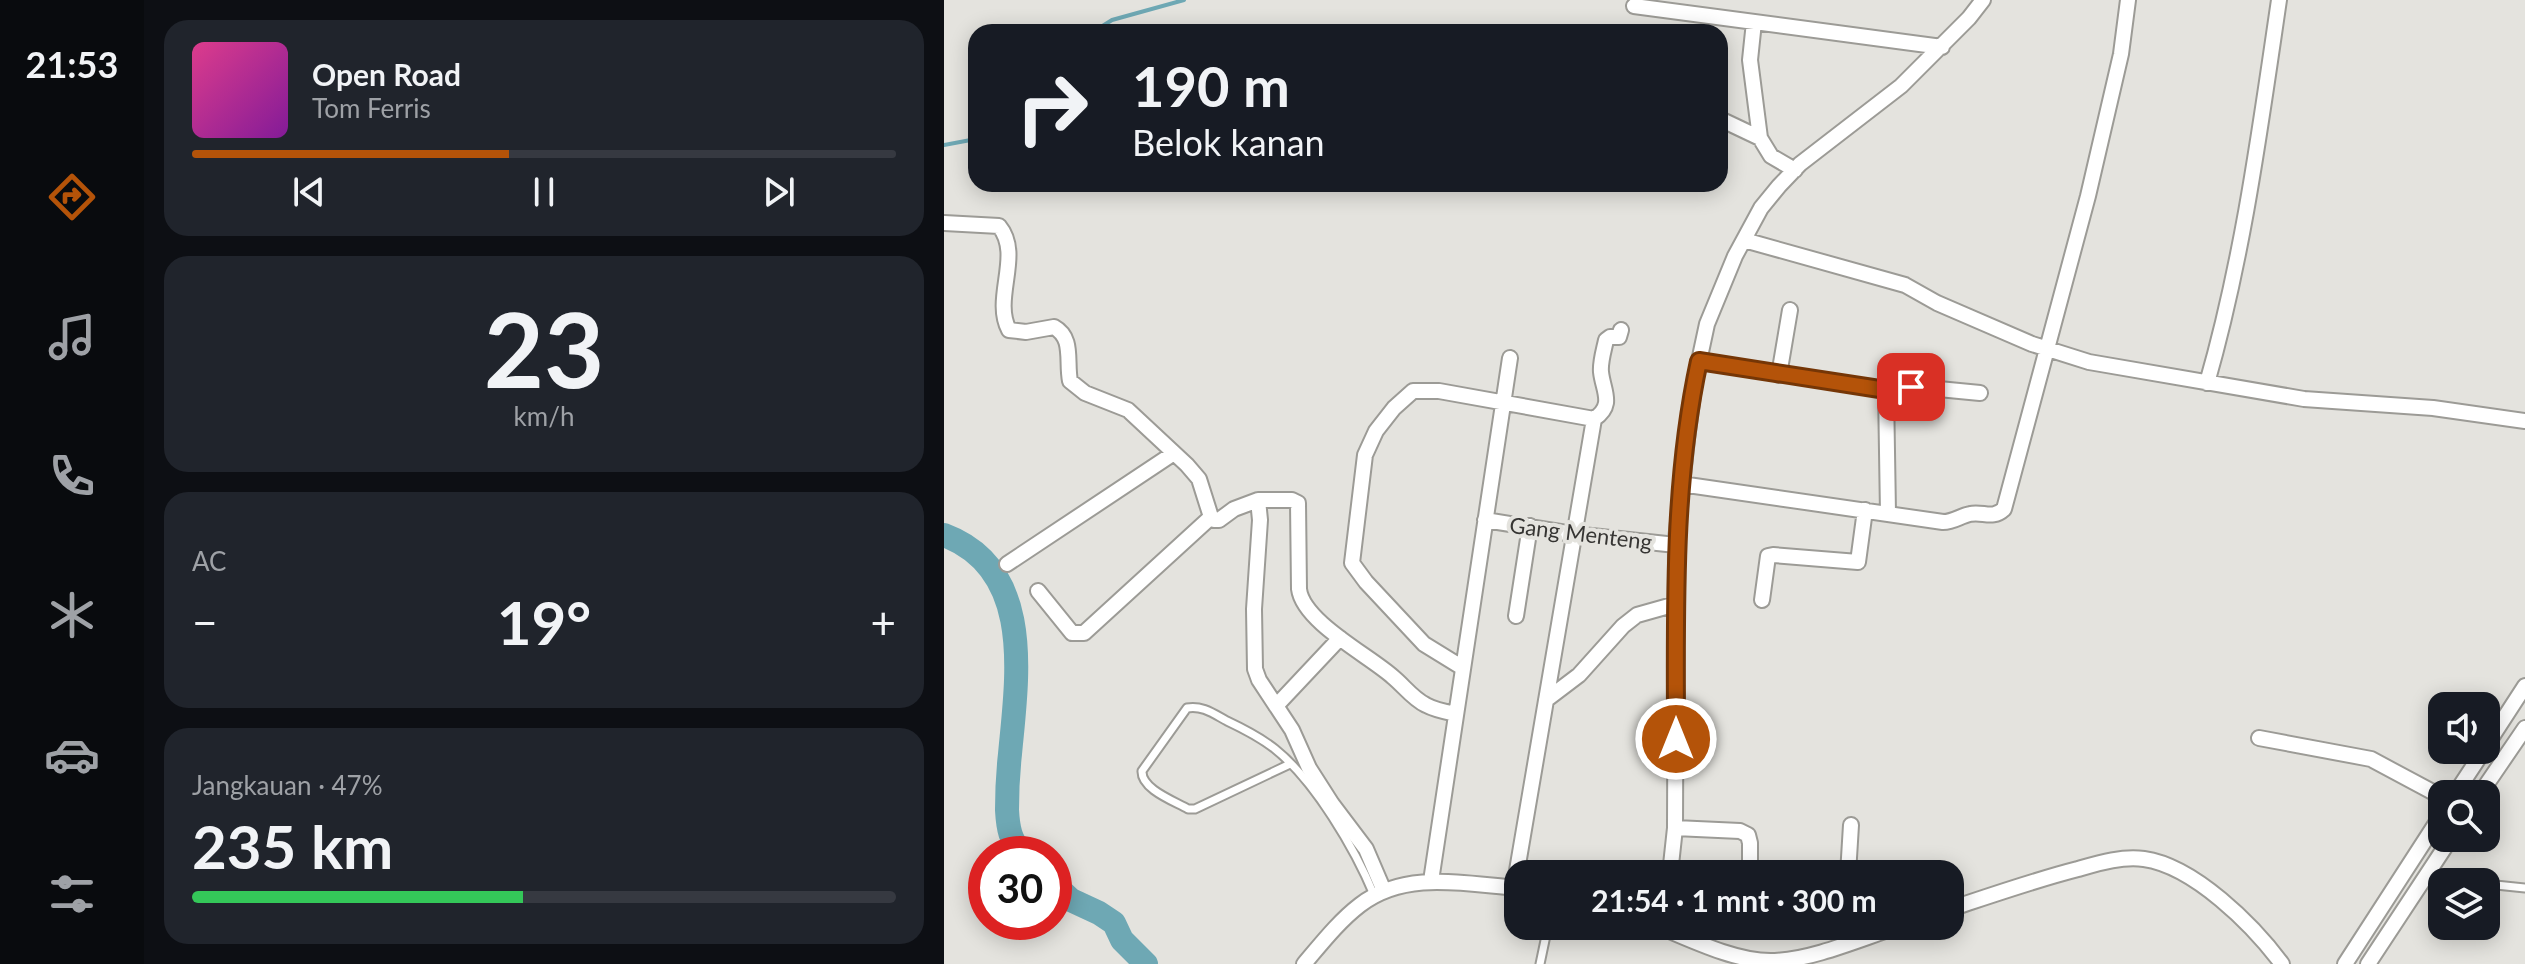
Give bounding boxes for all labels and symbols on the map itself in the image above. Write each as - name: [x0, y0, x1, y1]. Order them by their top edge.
- pin: [1877, 353, 1945, 421]
- street label: Gang Menteng: [1508, 511, 1654, 555]
- position arrow: [1634, 697, 1718, 781]
- speed limit sign: 30: [968, 836, 1072, 940]

